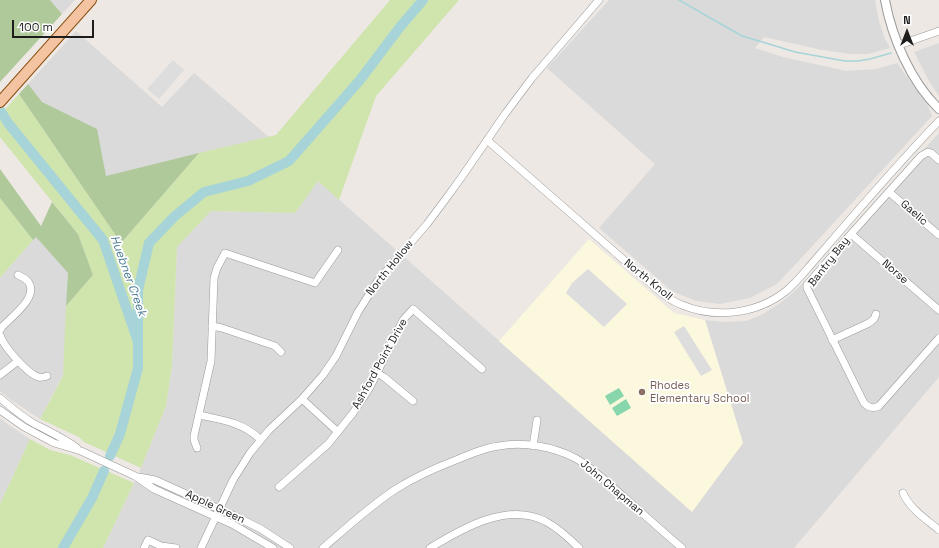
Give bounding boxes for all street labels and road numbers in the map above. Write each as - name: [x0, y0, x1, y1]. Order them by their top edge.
- street label: Gaelic: [898, 198, 930, 228]
- street label: Bantry Bay: [806, 235, 852, 289]
- street label: North Hollow: [364, 238, 416, 298]
- street label: North Knoll: [621, 256, 675, 304]
- street label: Norse: [879, 257, 911, 287]
- street label: Ashford Point Drive: [350, 316, 410, 412]
- street label: John Chapman: [577, 458, 647, 518]
- street label: Apple Green: [183, 487, 247, 527]

